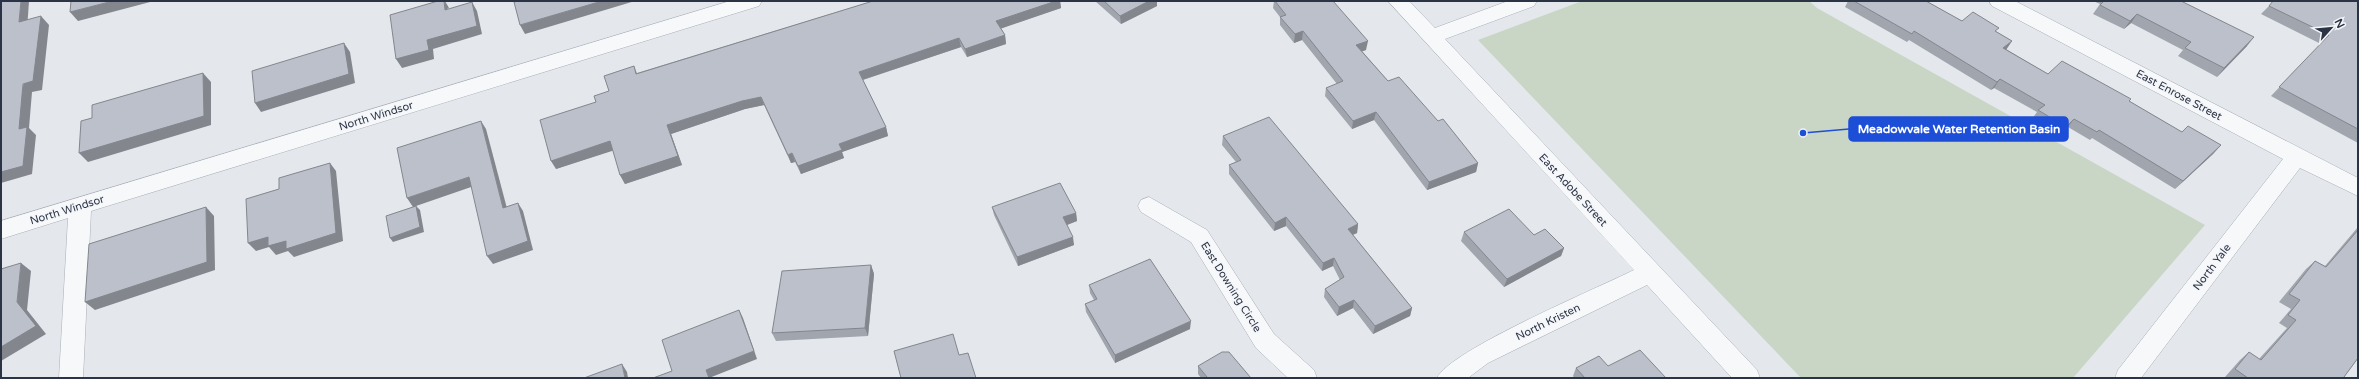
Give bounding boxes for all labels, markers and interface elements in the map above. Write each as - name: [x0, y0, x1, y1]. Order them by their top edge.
- north arrow: [2311, 8, 2351, 48]
- text: N: [2332, 17, 2347, 31]
- street label: East Enrose Street: [2134, 67, 2224, 123]
- street label: North Windsor: [337, 98, 415, 133]
- callout: Meadowvale Water Retention Basin: [1849, 117, 2068, 141]
- text: Meadowvale Water Retention Basin: [1858, 122, 2060, 136]
- street label: East Adobe Street: [1536, 151, 1610, 229]
- street label: North Windsor: [28, 192, 106, 227]
- street label: East Downing Circle: [1198, 239, 1264, 335]
- street label: North Yale: [2190, 241, 2234, 293]
- street label: North Kristen: [1514, 301, 1582, 343]

